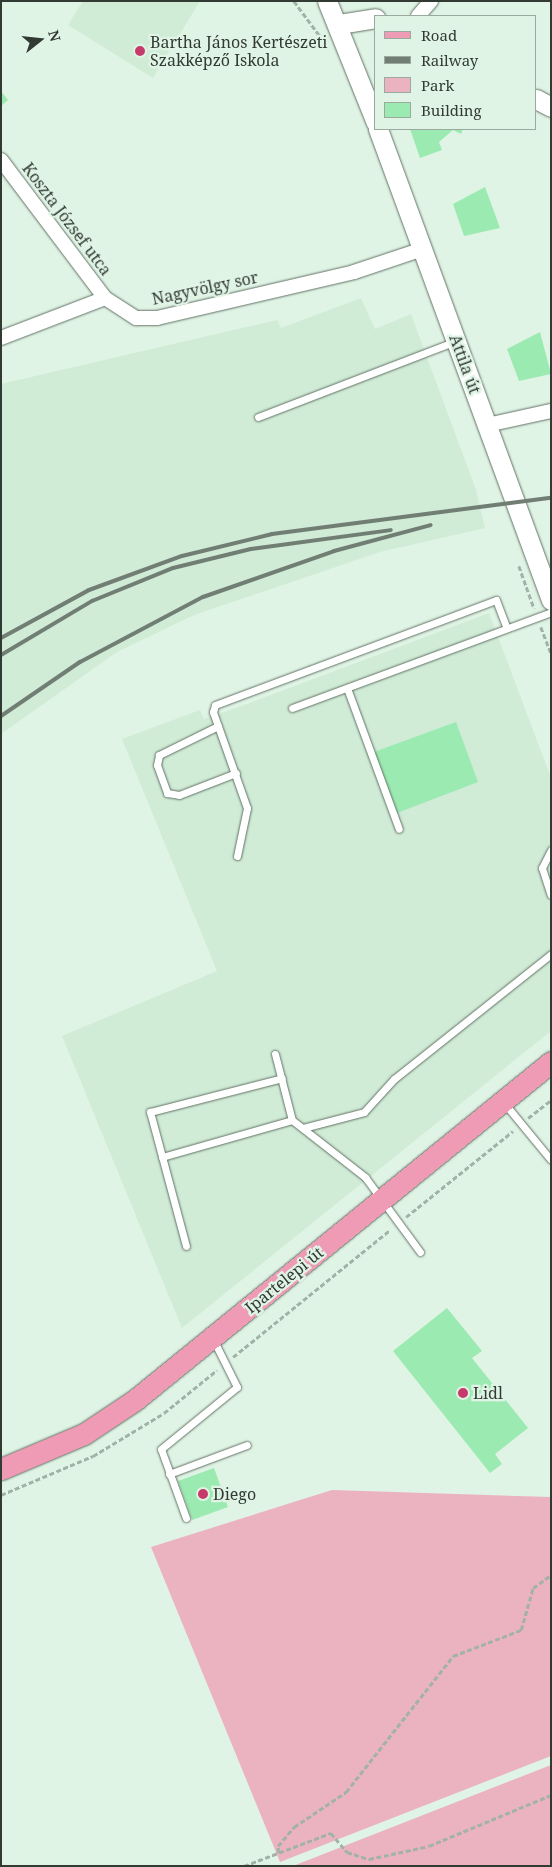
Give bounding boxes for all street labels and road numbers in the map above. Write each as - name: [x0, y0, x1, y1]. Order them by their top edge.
- street label: Koszta József utca: [18, 159, 116, 279]
- street label: Nagyvölgy sor: [150, 267, 260, 309]
- street label: Attila út: [445, 332, 485, 396]
- street label: Ipartelepi út: [241, 1243, 327, 1317]

